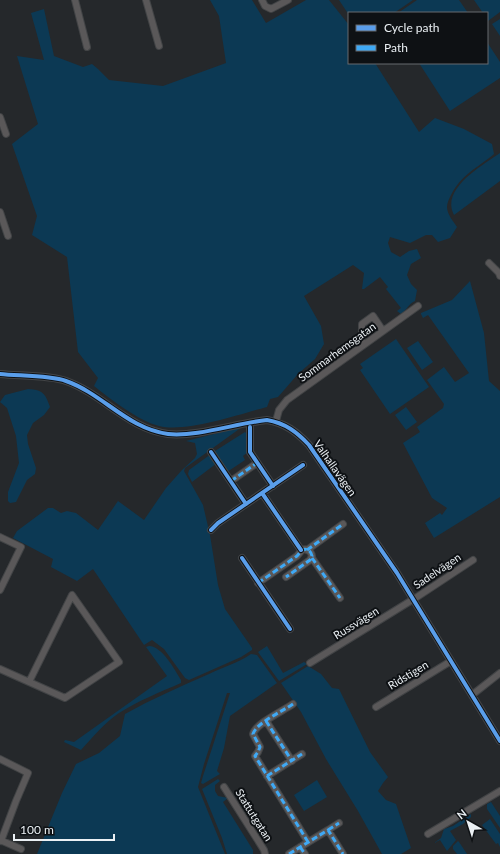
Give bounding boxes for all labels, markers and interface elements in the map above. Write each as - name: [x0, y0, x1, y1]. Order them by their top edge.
- legend: [348, 12, 488, 64]
- text: Cycle path: [384, 20, 439, 35]
- text: Path: [384, 40, 408, 55]
- street label: Sommarhemsgatan: [296, 319, 378, 384]
- street label: Valhallavägen: [311, 437, 360, 498]
- street label: Sadelvägen: [410, 550, 463, 591]
- street label: Russvägen: [331, 604, 381, 642]
- street label: Ridstigen: [385, 657, 430, 692]
- street label: Stattutgatan: [233, 786, 276, 843]
- north arrow: [448, 802, 488, 842]
- text: N: [454, 806, 469, 822]
- scale bar: [14, 816, 114, 842]
- text: 100 m: [20, 822, 54, 837]

